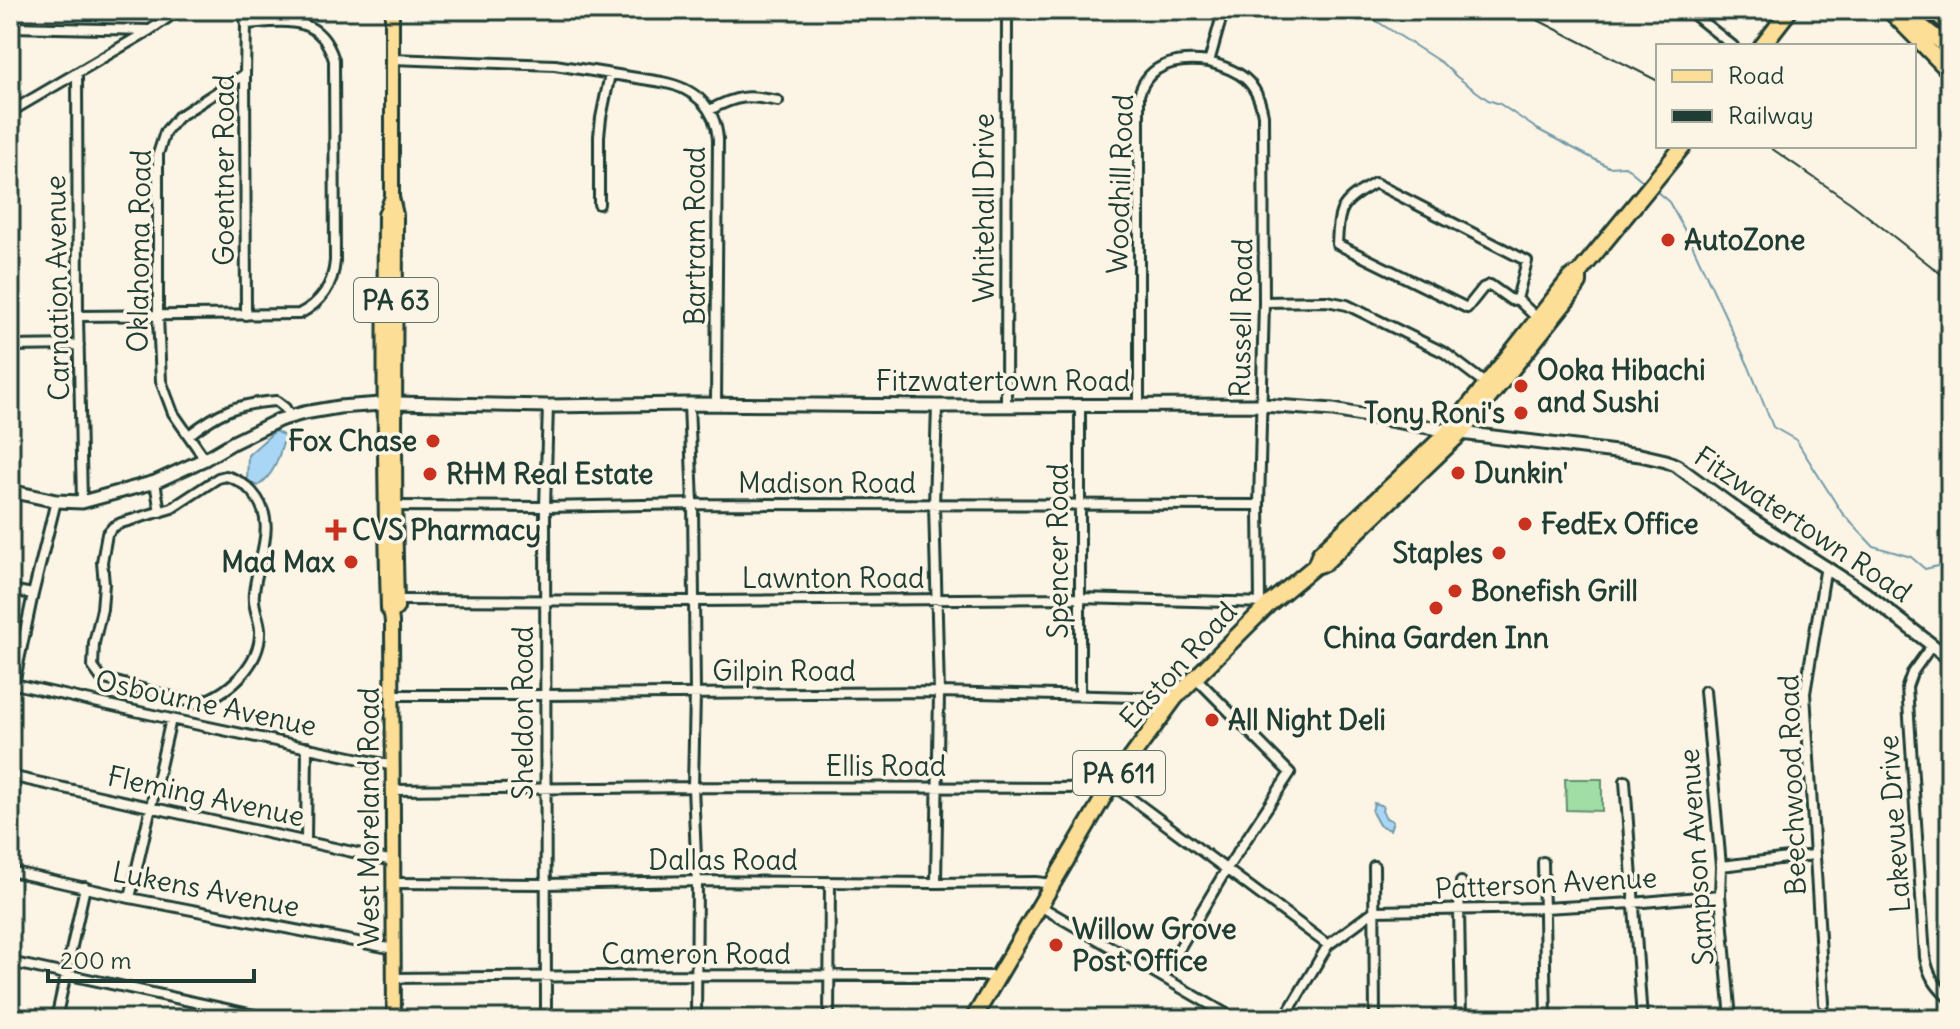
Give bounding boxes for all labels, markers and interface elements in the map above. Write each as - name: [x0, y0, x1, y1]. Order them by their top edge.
- legend: [1656, 44, 1916, 148]
- text: Road: [1728, 60, 1784, 90]
- street label: Goentner Road: [206, 74, 242, 266]
- street label: Woodhill Road: [1099, 94, 1141, 274]
- text: Railway: [1728, 100, 1814, 130]
- street label: Whitehall Drive: [966, 113, 1002, 303]
- street label: Bartram Road: [677, 146, 713, 326]
- street label: Oklahoma Road: [119, 149, 159, 353]
- street label: Carnation Avenue: [37, 175, 77, 401]
- place label: AutoZone: [1684, 222, 1805, 258]
- marker: AutoZone: [1659, 231, 1677, 249]
- street label: Russell Road: [1222, 238, 1260, 398]
- road number: PA 63: [354, 278, 438, 322]
- place label: Ooka Hibachi and Sushi: [1537, 352, 1706, 420]
- street label: Fitzwatertown Road: [876, 363, 1130, 399]
- marker: Ooka Hibachi and Sushi: [1512, 377, 1530, 395]
- place label: Tony Roni's: [1364, 395, 1505, 431]
- marker: Tony Roni's: [1512, 404, 1530, 422]
- place label: Fox Chase: [288, 423, 417, 459]
- marker: Fox Chase: [424, 432, 442, 450]
- street label: Fitzwatertown Road: [1688, 438, 1918, 610]
- place label: Dunkin': [1474, 455, 1568, 491]
- place label: RHM Real Estate: [446, 456, 653, 492]
- street label: Spencer Road: [1040, 463, 1076, 639]
- marker: Dunkin': [1449, 464, 1467, 482]
- marker: RHM Real Estate: [421, 465, 439, 483]
- street label: Madison Road: [738, 465, 916, 501]
- place label: FedEx Office: [1541, 506, 1699, 542]
- place label: CVS Pharmacy: [352, 512, 541, 548]
- marker: FedEx Office: [1516, 515, 1534, 533]
- marker: CVS Pharmacy: [327, 521, 345, 539]
- place label: Staples: [1392, 535, 1483, 571]
- place label: Mad Max: [221, 544, 335, 580]
- marker: Staples: [1490, 544, 1508, 562]
- marker: Mad Max: [342, 553, 360, 571]
- street label: Lawnton Road: [742, 560, 924, 596]
- place label: Bonefish Grill: [1471, 573, 1638, 609]
- marker: Bonefish Grill: [1446, 582, 1464, 600]
- street label: Easton Road: [1112, 594, 1244, 736]
- marker: China Garden Inn: [1427, 599, 1445, 617]
- place label: China Garden Inn: [1323, 620, 1549, 656]
- street label: Sheldon Road: [505, 626, 541, 800]
- street label: Gilpin Road: [712, 653, 856, 689]
- street label: Osbourne Avenue: [92, 662, 320, 744]
- street label: Beechwood Road: [1770, 674, 1814, 896]
- street label: West Moreland Road: [351, 687, 387, 947]
- place label: All Night Deli: [1228, 702, 1386, 738]
- marker: All Night Deli: [1203, 711, 1221, 729]
- street label: Lakevue Drive: [1870, 734, 1918, 914]
- street label: Sampson Avenue: [1670, 747, 1722, 967]
- street label: Ellis Road: [826, 748, 946, 784]
- road number: PA 611: [1073, 751, 1165, 795]
- street label: Fleming Avenue: [104, 758, 308, 834]
- street label: Dallas Road: [648, 842, 798, 878]
- street label: Lukens Avenue: [109, 853, 303, 925]
- street label: Patterson Avenue: [1434, 859, 1658, 907]
- place label: Willow Grove Post Office: [1072, 911, 1236, 979]
- scale bar: [48, 933, 254, 983]
- street label: Cameron Road: [601, 936, 791, 972]
- marker: Willow Grove Post Office: [1047, 936, 1065, 954]
- text: 200 m: [60, 945, 132, 975]

